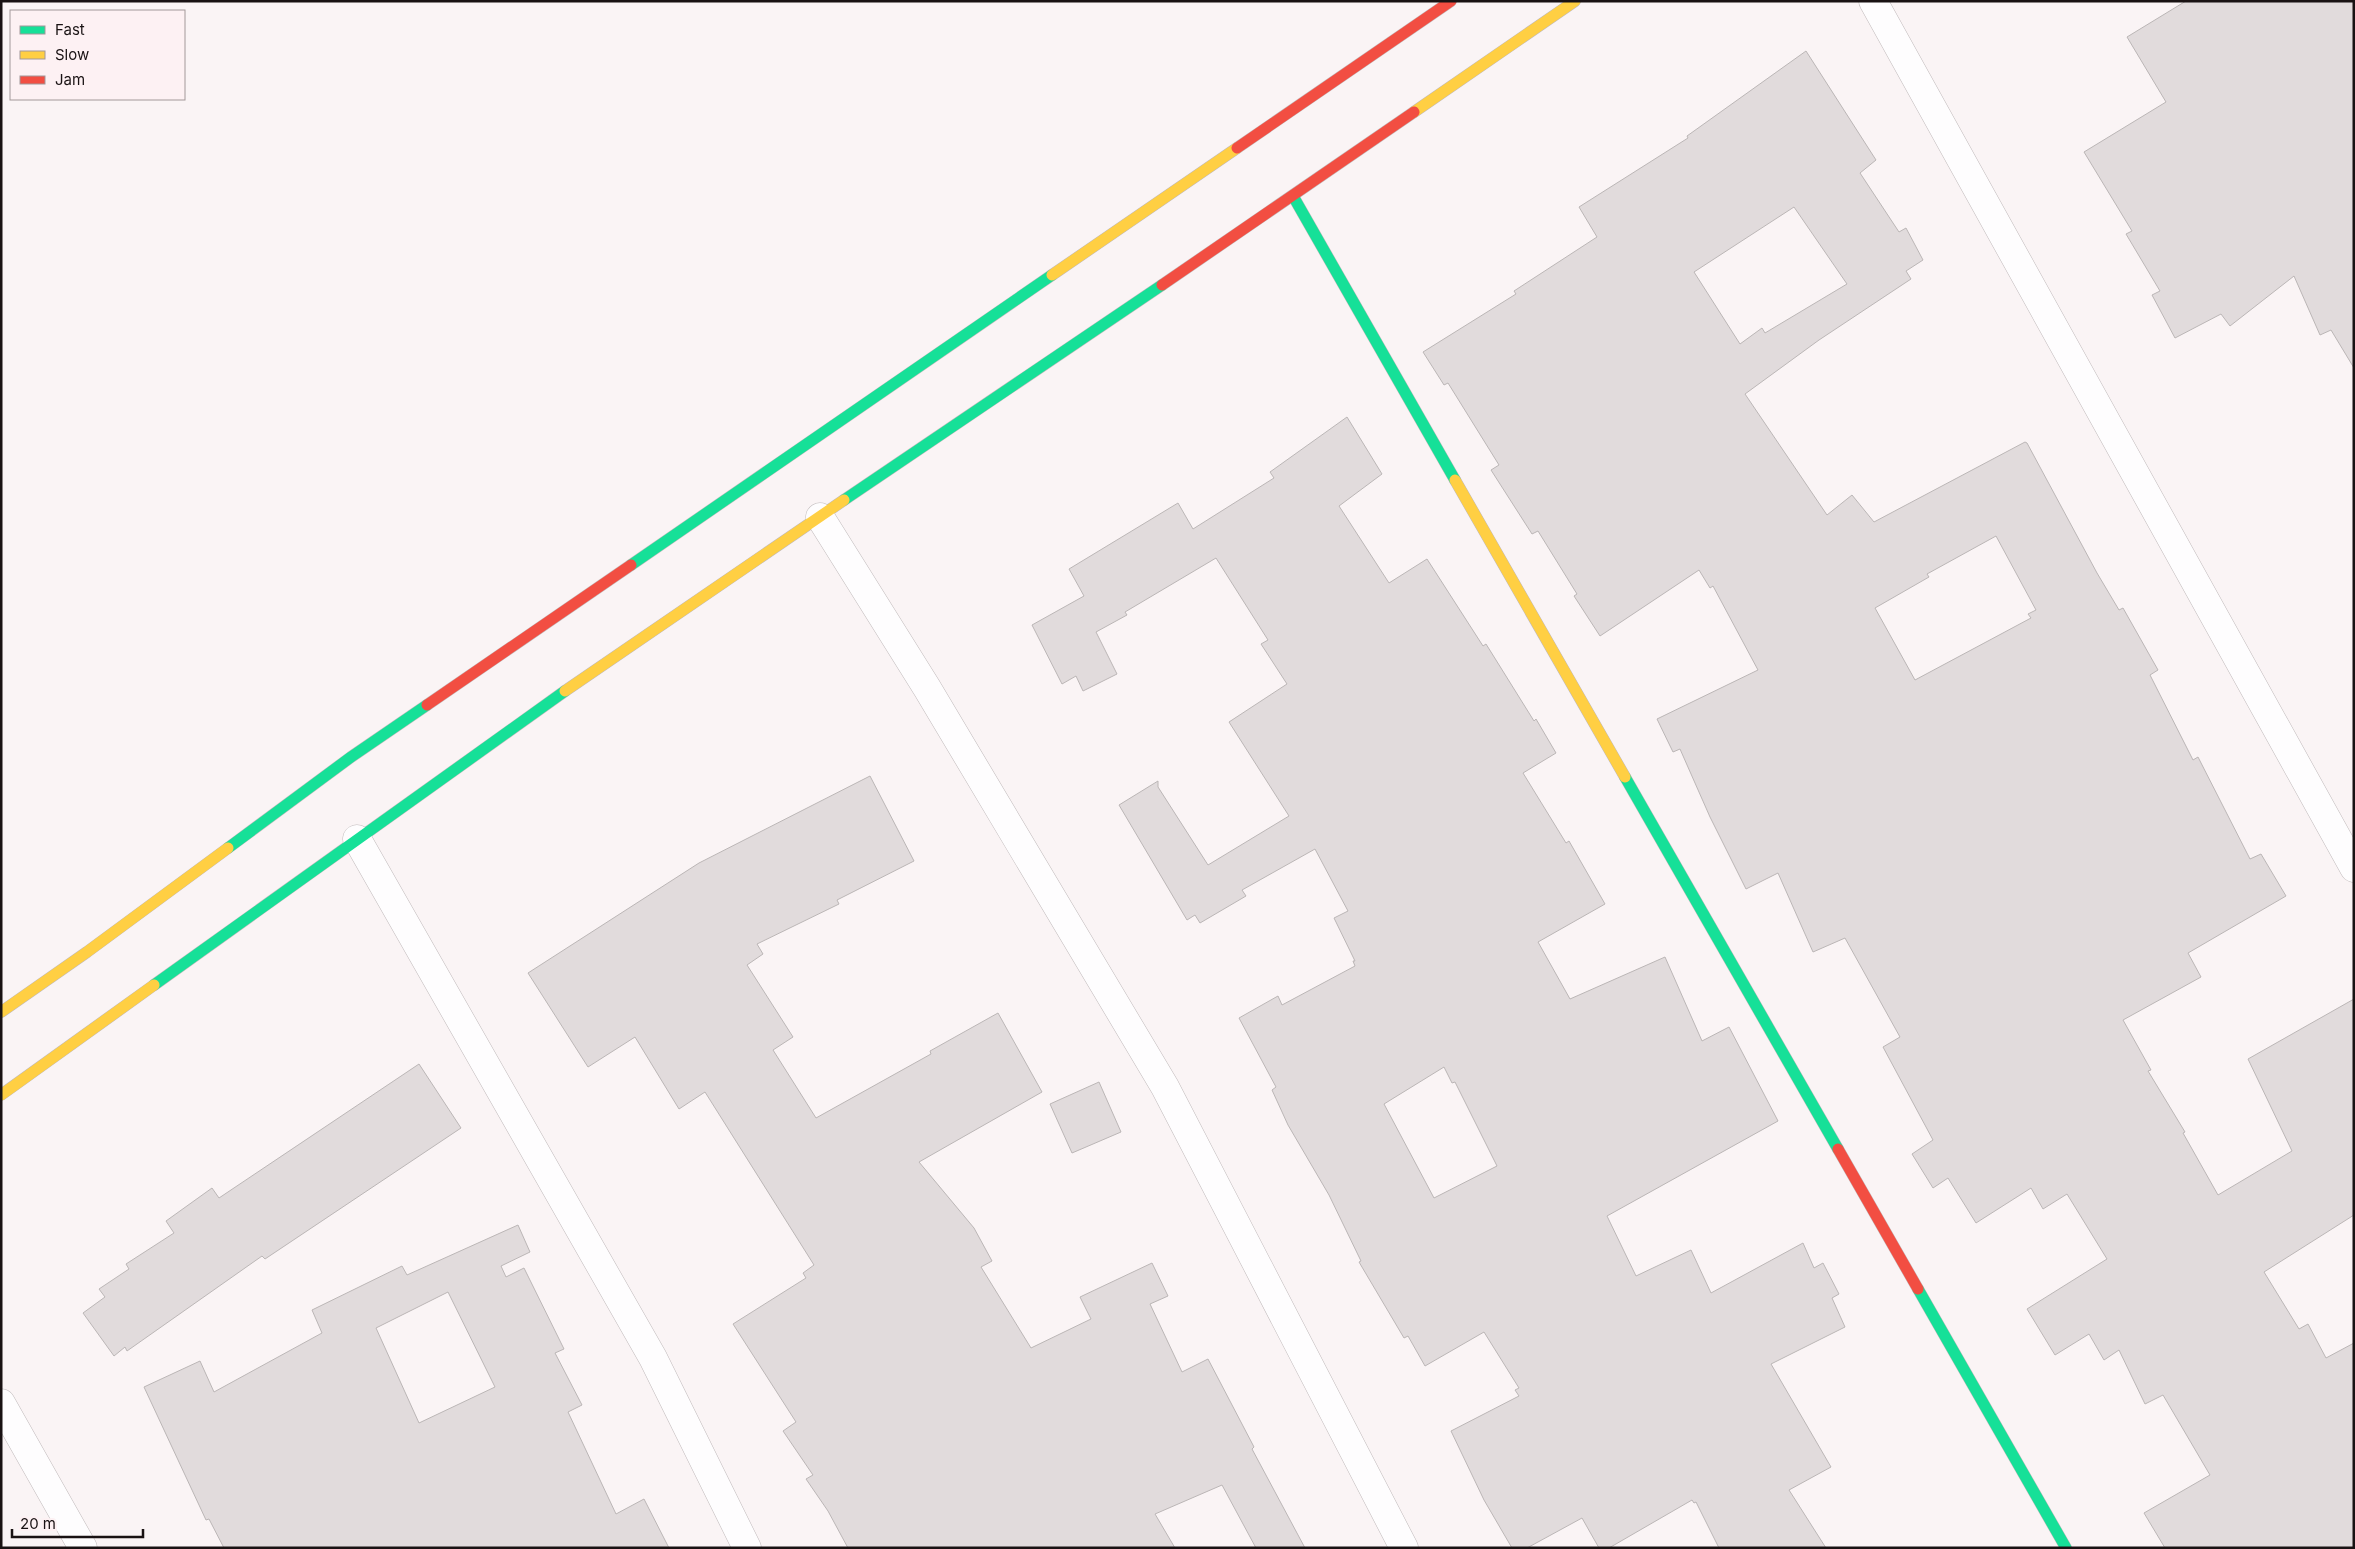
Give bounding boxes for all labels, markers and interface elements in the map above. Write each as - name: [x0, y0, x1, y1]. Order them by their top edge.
- legend: [10, 10, 185, 100]
- text: Fast: [55, 20, 85, 39]
- text: Slow: [55, 45, 89, 64]
- text: Jam: [55, 70, 85, 89]
- scale bar: [12, 1506, 144, 1538]
- text: 20 m: [20, 1514, 56, 1533]

